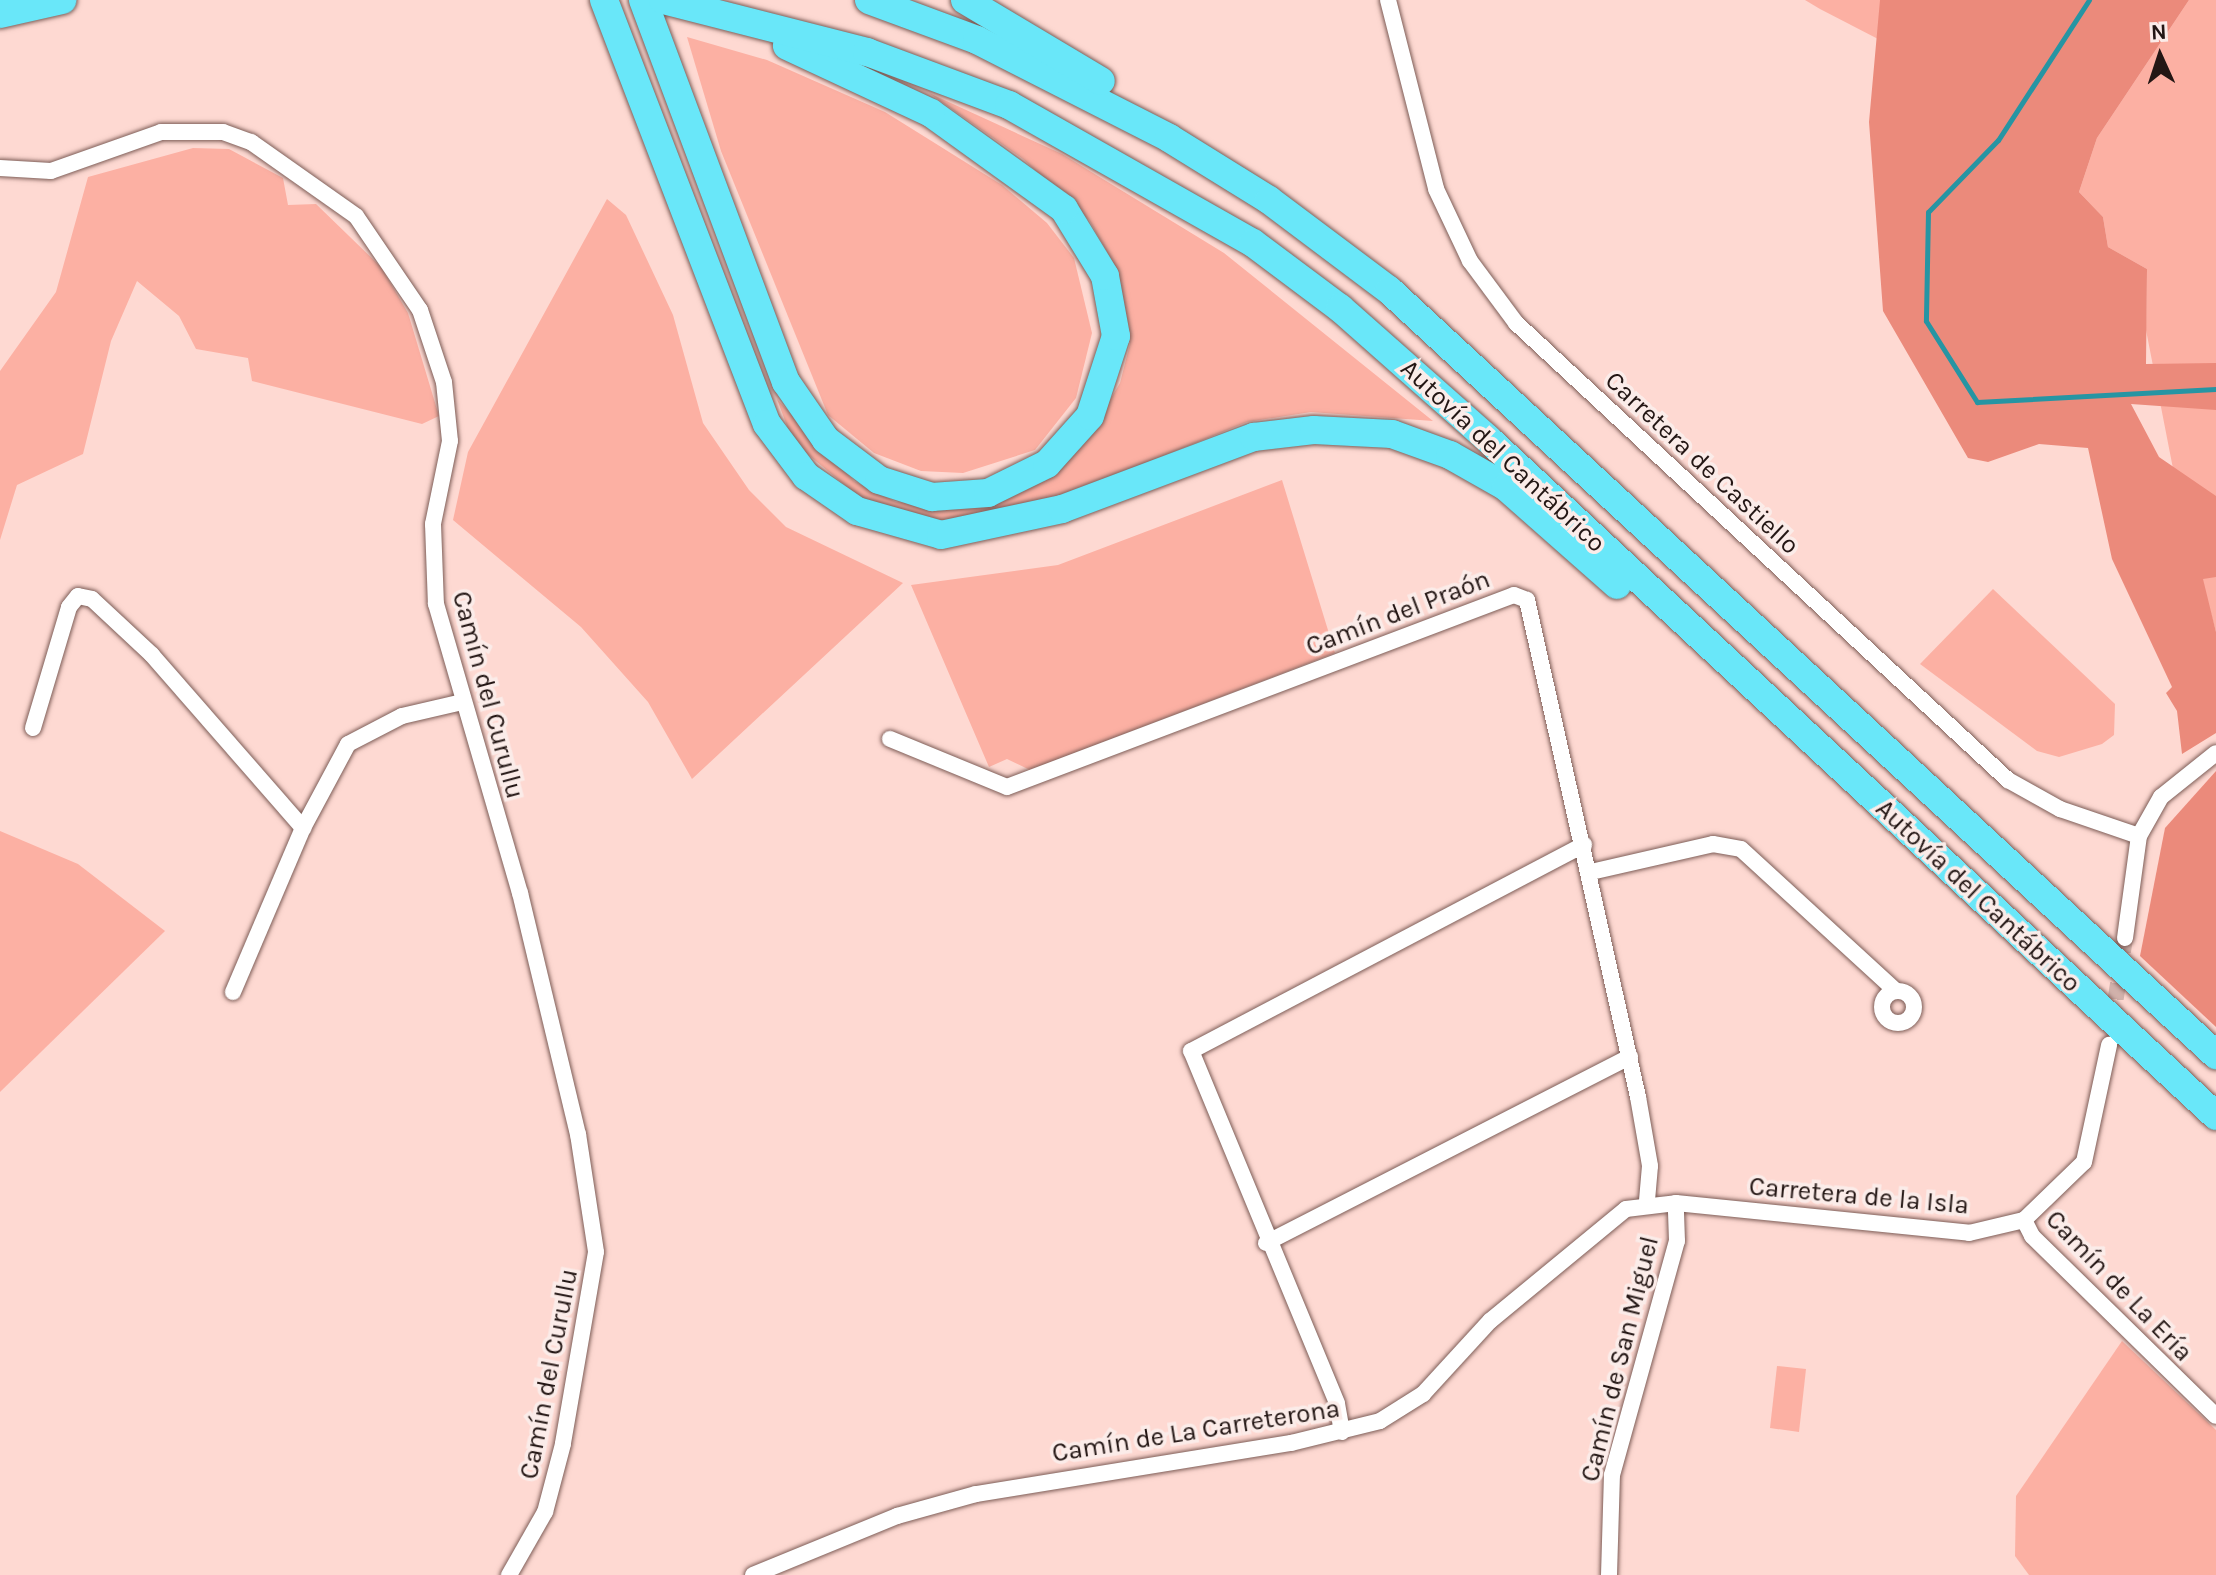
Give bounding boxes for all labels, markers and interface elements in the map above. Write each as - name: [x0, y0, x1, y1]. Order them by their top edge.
- north arrow: [2120, 16, 2200, 96]
- text: N: [2150, 19, 2167, 45]
- street label: Autovía del Cantábrico: [1394, 353, 1612, 559]
- street label: Carretera de Castiello: [1599, 365, 1805, 561]
- street label: Camín del Praón: [1302, 564, 1494, 662]
- street label: Camín del Curullu: [445, 588, 531, 802]
- street label: Autovía del Cantábrico: [1869, 793, 2087, 999]
- street label: Carretera de la Isla: [1748, 1171, 1970, 1221]
- street label: Camín de La Ería: [2039, 1204, 2199, 1368]
- street label: Camín de San Miguel: [1574, 1233, 1666, 1485]
- street label: Camín del Curullu: [513, 1266, 585, 1482]
- street label: Camín de La Carreterona: [1050, 1393, 1342, 1469]

